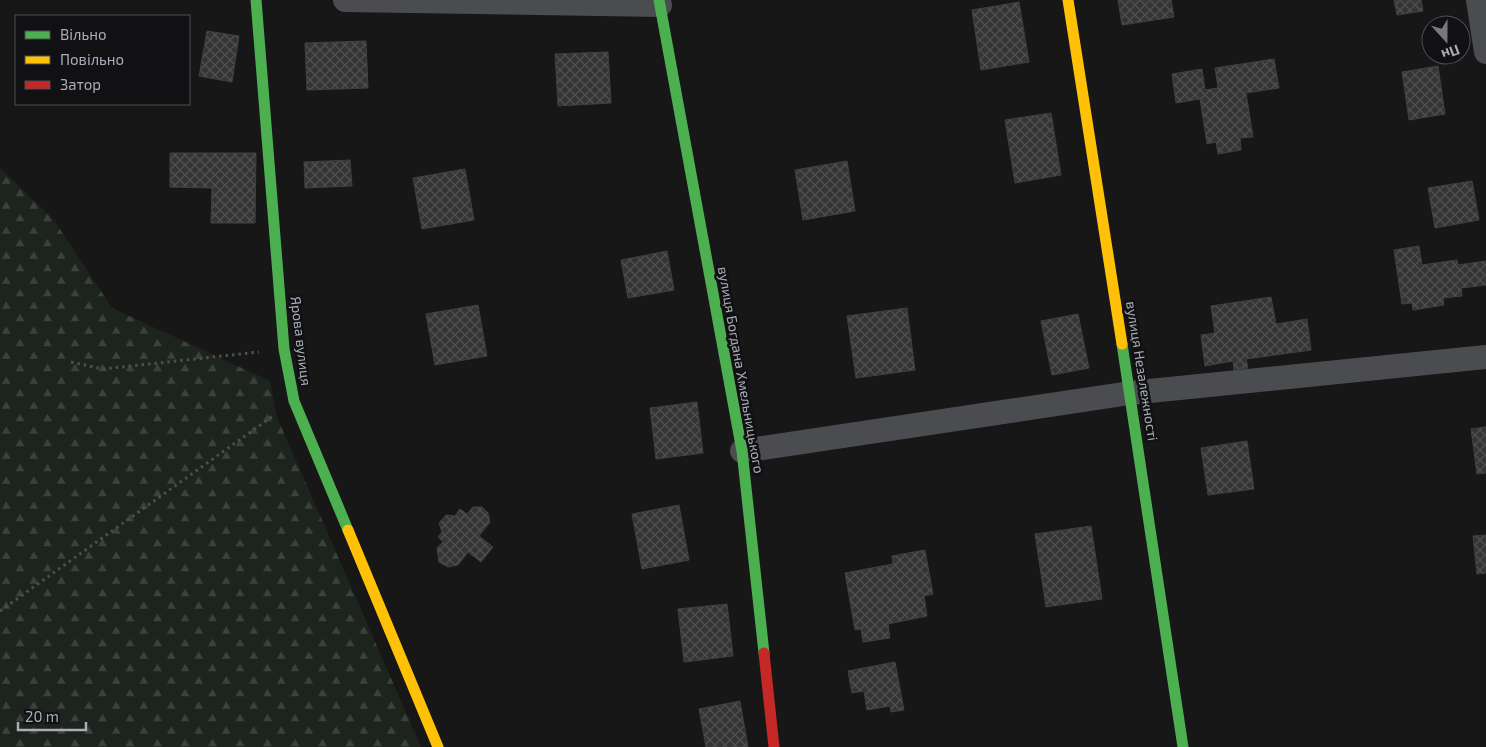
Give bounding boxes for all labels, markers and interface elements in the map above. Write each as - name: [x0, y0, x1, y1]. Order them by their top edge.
- legend: [15, 15, 190, 105]
- north arrow: [1421, 15, 1471, 65]
- text: Вільно: [60, 25, 107, 43]
- text: Пн: [1439, 41, 1462, 64]
- text: Повільно: [60, 50, 124, 68]
- text: Затор: [60, 75, 101, 93]
- street label: вулиця Богдана Хмельницького: [715, 265, 768, 475]
- street label: Ярова вулиця: [288, 295, 315, 387]
- street label: вулиця Незалежності: [1123, 300, 1162, 442]
- scale bar: [18, 700, 85, 732]
- text: 20 m: [25, 707, 59, 725]

